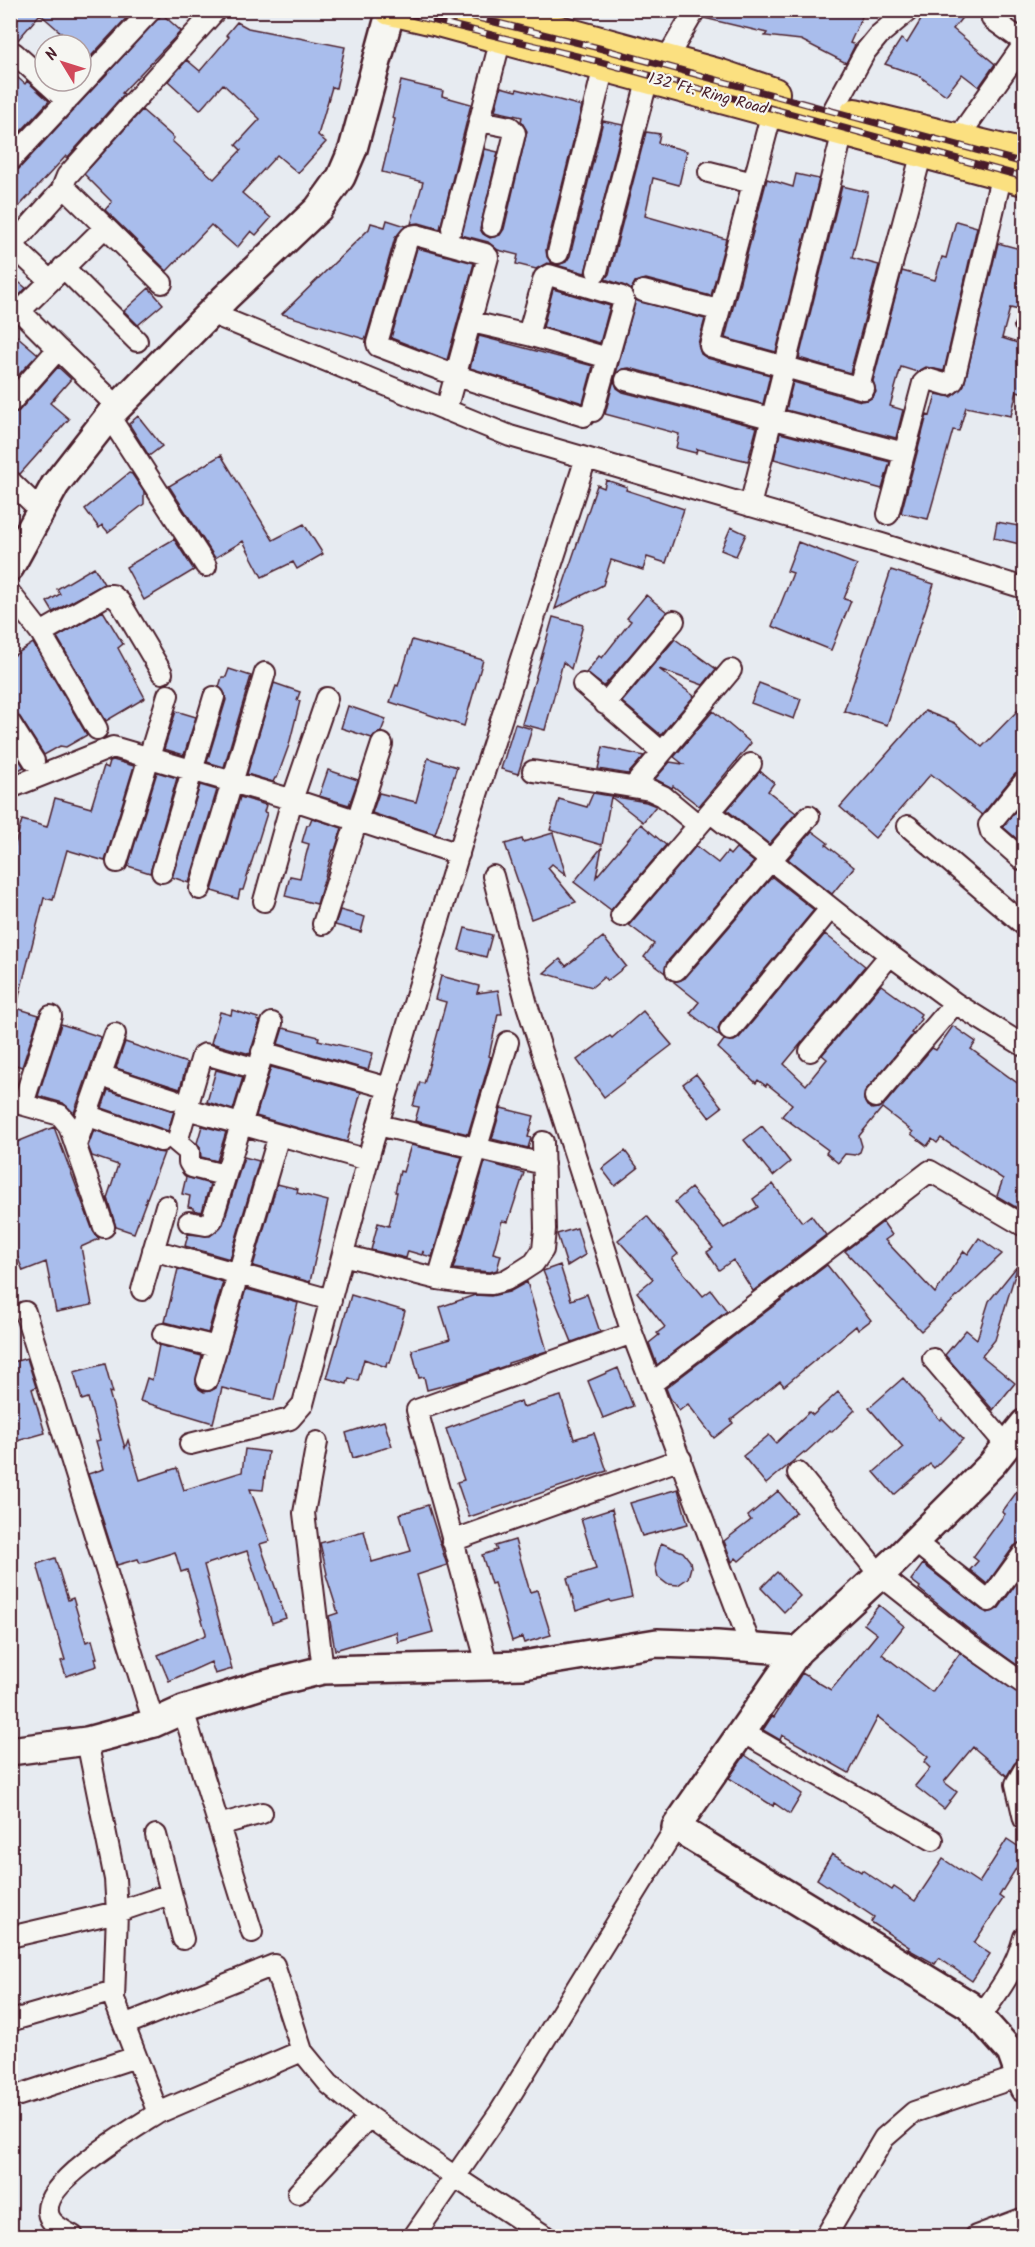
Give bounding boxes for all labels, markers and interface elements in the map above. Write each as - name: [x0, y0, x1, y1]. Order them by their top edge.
- north arrow: [33, 33, 93, 93]
- text: N: [39, 43, 65, 66]
- street label: 132 Ft. Ring Road: [646, 66, 771, 122]

